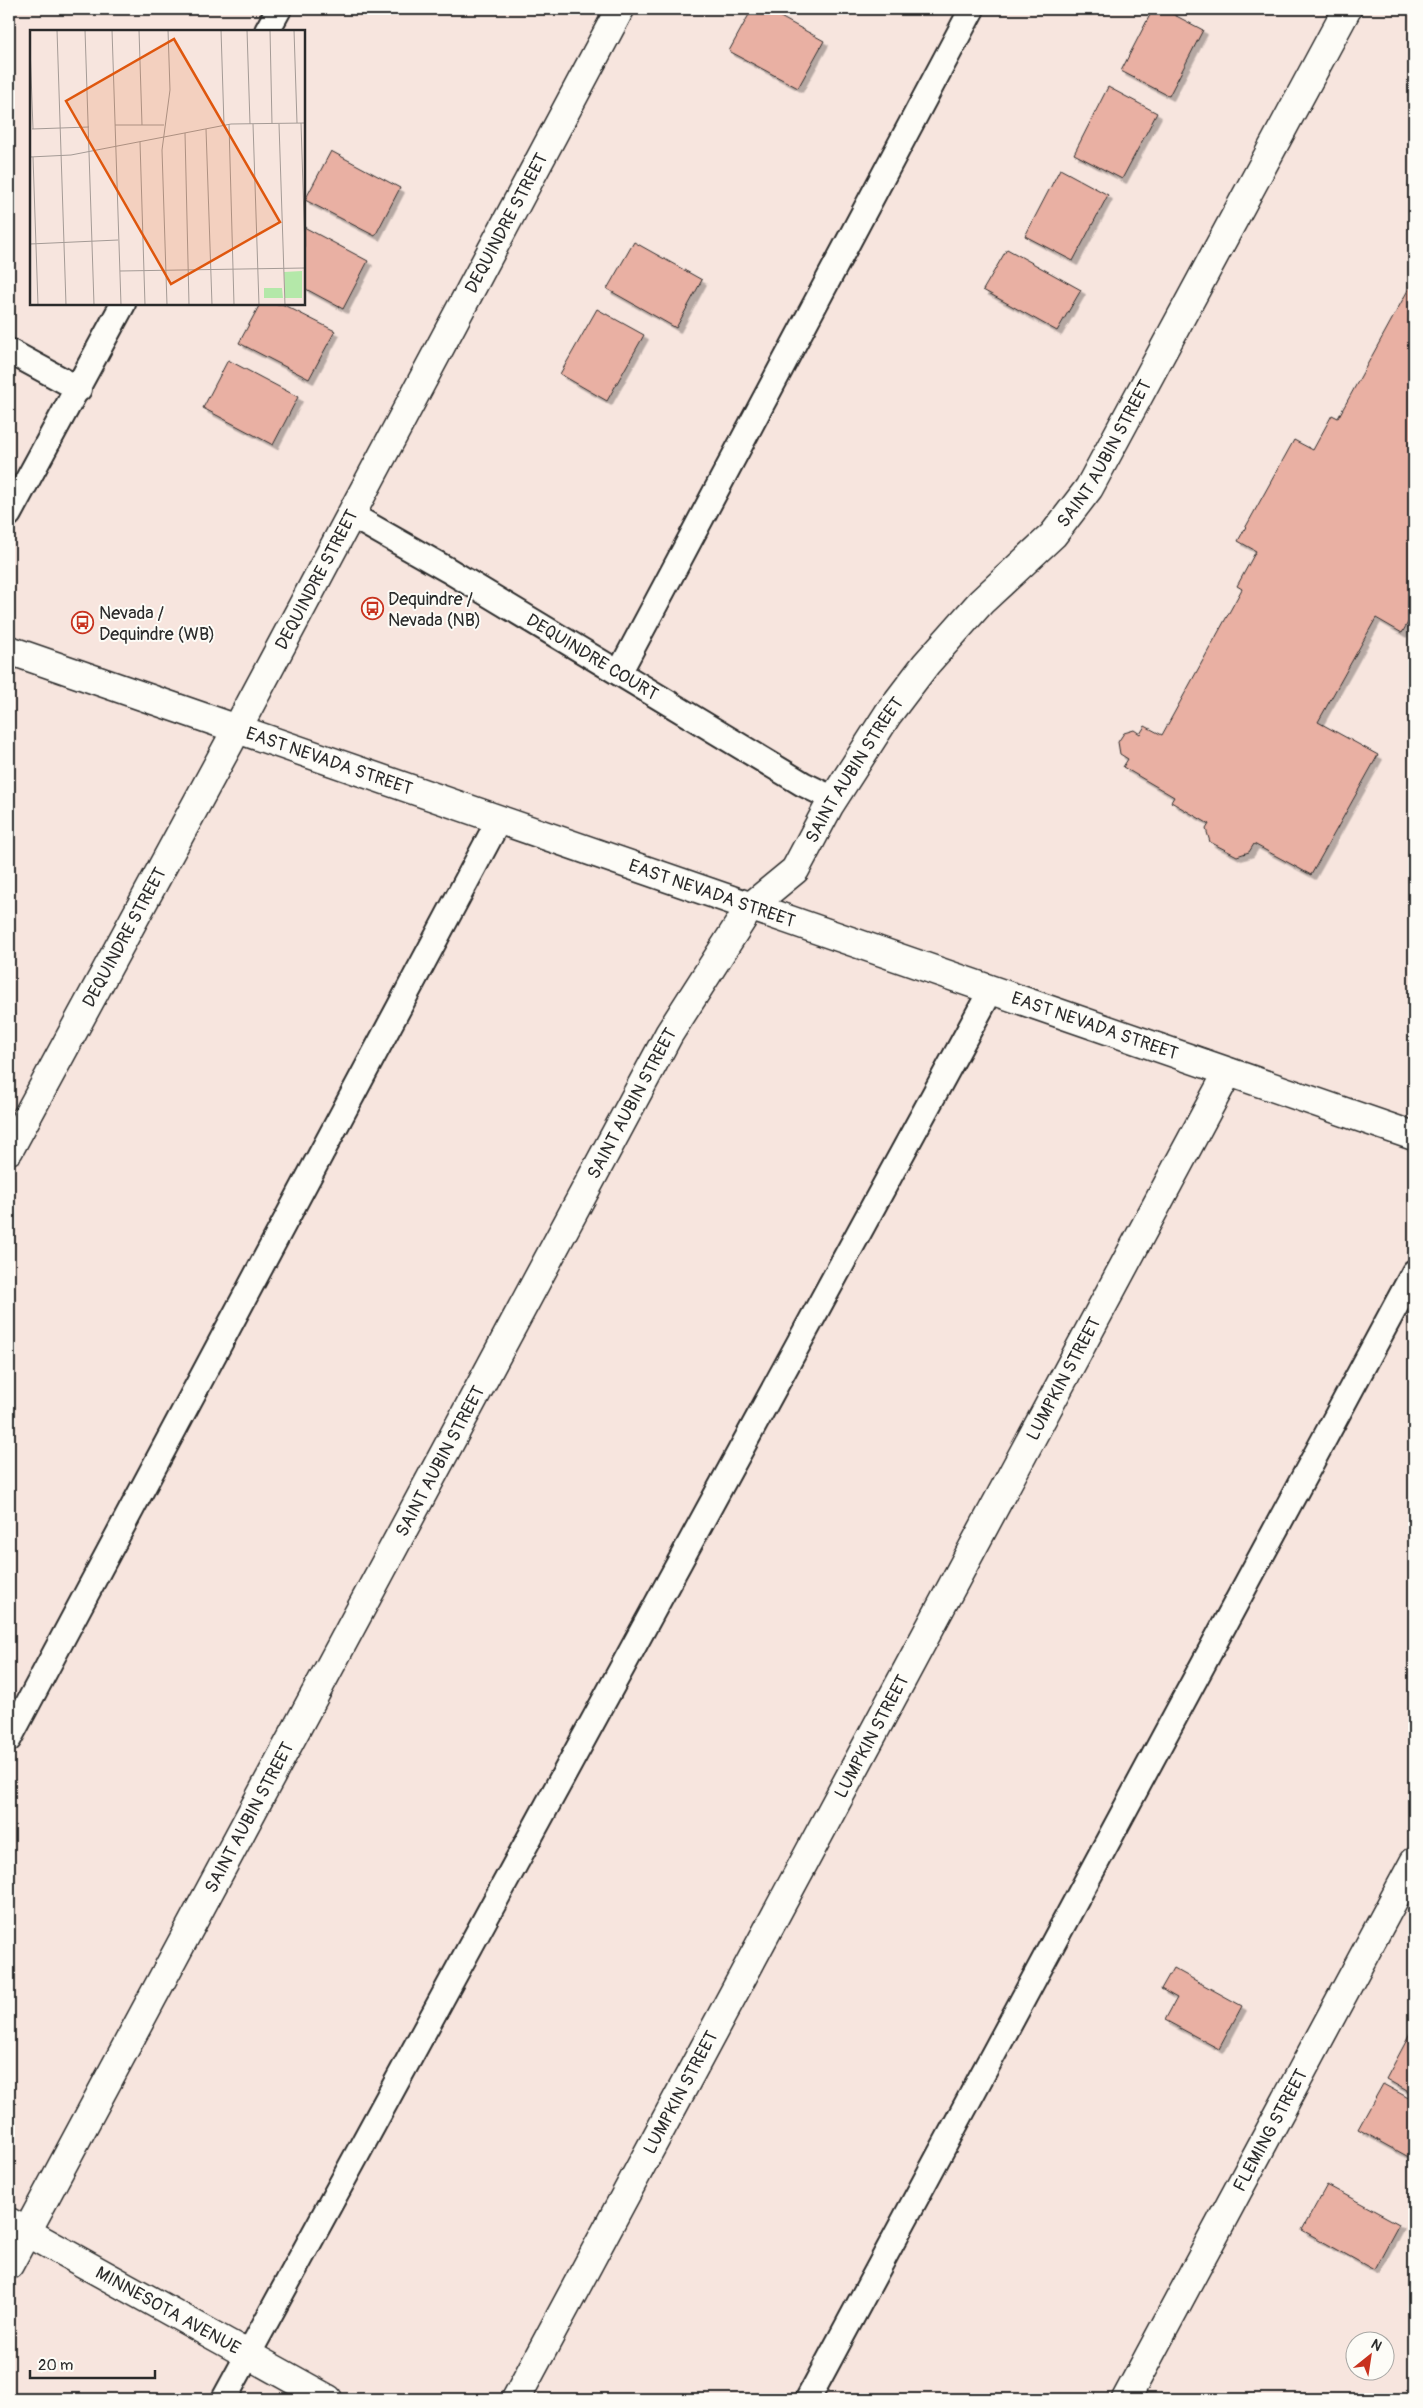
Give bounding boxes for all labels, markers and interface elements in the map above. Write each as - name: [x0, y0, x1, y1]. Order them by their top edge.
- inset map: [30, 30, 305, 305]
- street label: DEQUINDRE STREET: [460, 149, 553, 297]
- street label: SAINT AUBIN STREET: [1052, 376, 1157, 532]
- street label: DEQUINDRE STREET: [270, 506, 364, 654]
- place label: Dequindre / Nevada (NB): [388, 588, 481, 632]
- bus stop icon: Dequindre / Nevada (NB): [360, 597, 384, 621]
- place label: Nevada / Dequindre (WB): [99, 602, 215, 646]
- street label: DEQUINDRE COURT: [522, 609, 662, 706]
- bus stop icon: Nevada / Dequindre (WB): [71, 611, 95, 635]
- street label: SAINT AUBIN STREET: [800, 693, 909, 847]
- street label: EAST NEVADA STREET: [243, 722, 416, 801]
- street label: EAST NEVADA STREET: [626, 854, 798, 933]
- street label: DEQUINDRE STREET: [78, 864, 172, 1011]
- street label: EAST NEVADA STREET: [1008, 987, 1181, 1066]
- street label: SAINT AUBIN STREET: [582, 1024, 682, 1183]
- street label: LUMPKIN STREET: [1021, 1313, 1106, 1444]
- street label: SAINT AUBIN STREET: [391, 1382, 490, 1541]
- street label: LUMPKIN STREET: [830, 1671, 914, 1802]
- street label: SAINT AUBIN STREET: [200, 1738, 299, 1897]
- street label: LUMPKIN STREET: [639, 2027, 723, 2158]
- street label: FLEMING STREET: [1228, 2065, 1313, 2196]
- street label: MINNESOTA AVENUE: [91, 2261, 244, 2360]
- north arrow: [1346, 2330, 1396, 2380]
- text: N: [1368, 2335, 1385, 2355]
- scale bar: [30, 2348, 155, 2380]
- text: 20 m: [38, 2356, 73, 2375]

